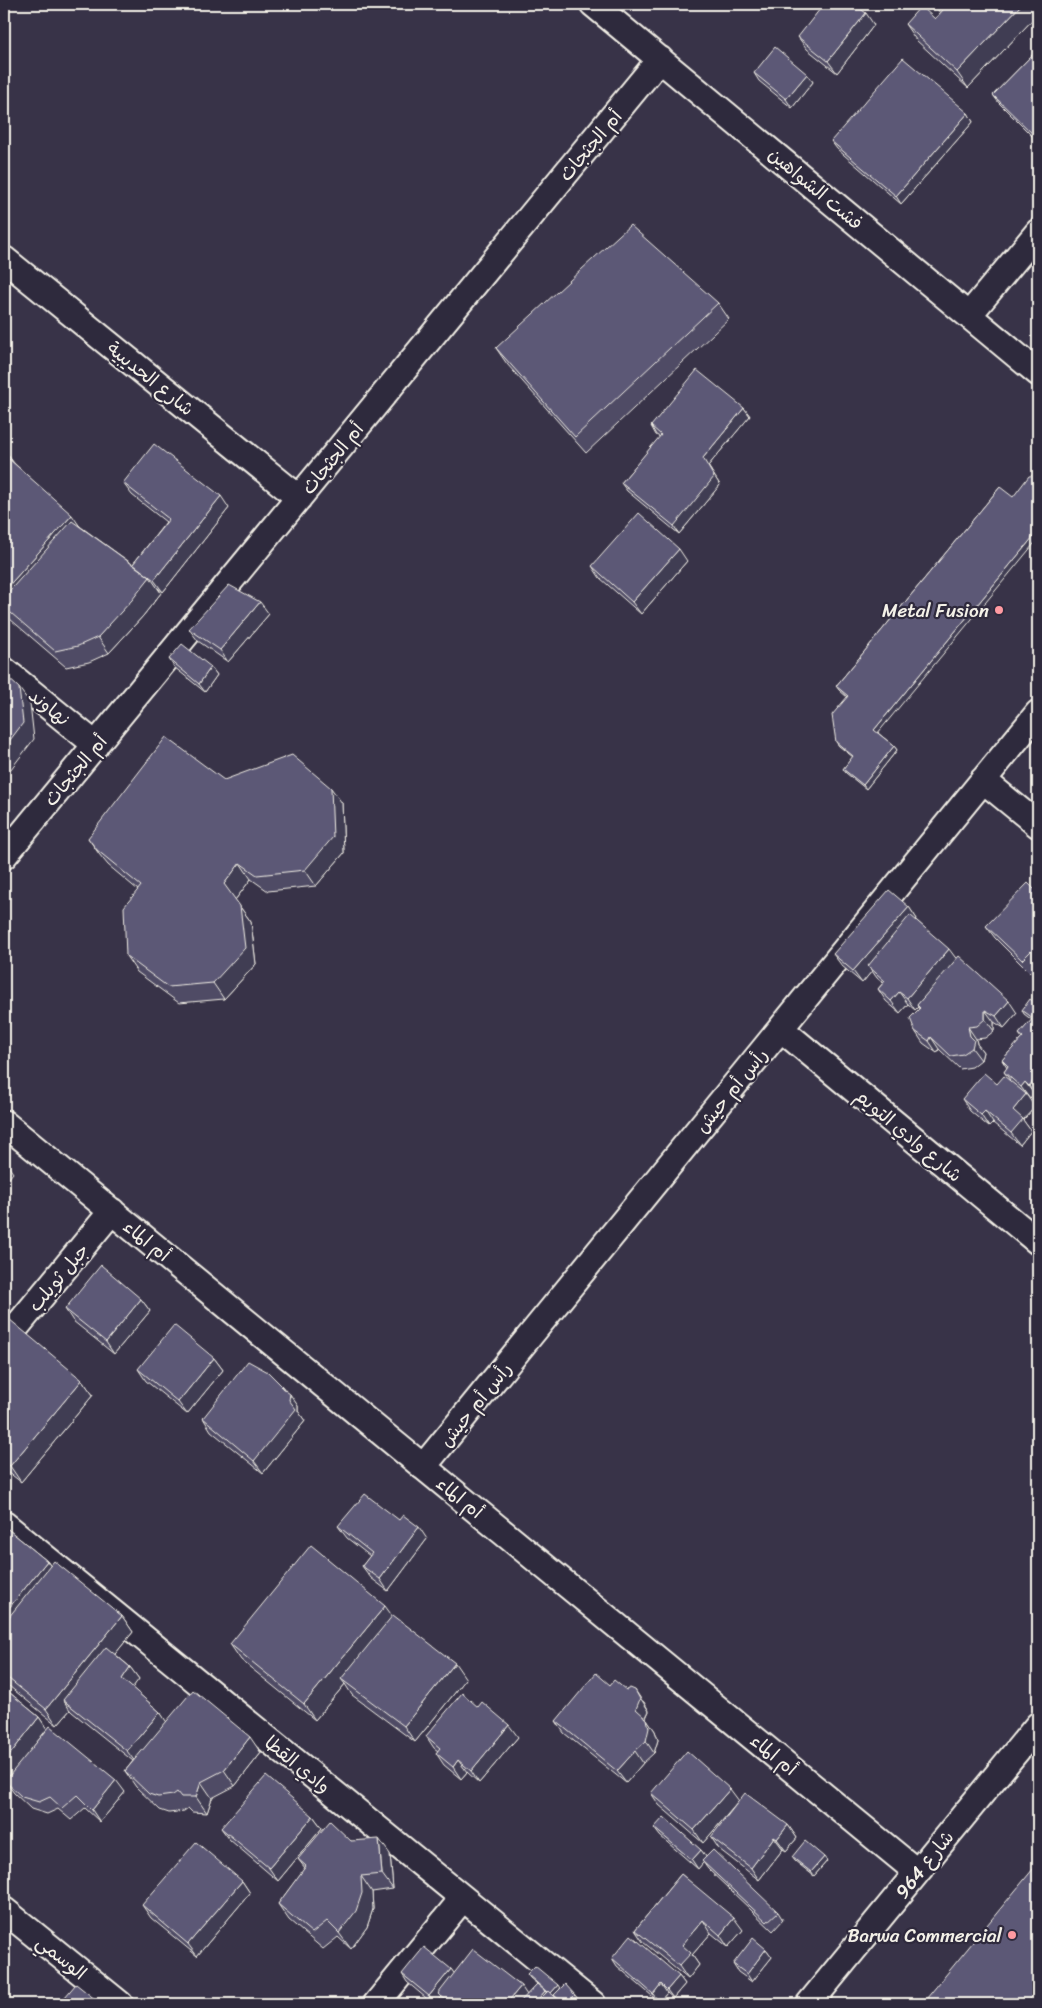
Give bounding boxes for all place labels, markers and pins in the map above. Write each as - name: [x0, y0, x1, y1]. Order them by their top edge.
- place label: Metal Fusion: [882, 594, 989, 627]
- marker: Metal Fusion: [993, 604, 1005, 616]
- place label: Barwa Commercial: [847, 1919, 1003, 1952]
- marker: Barwa Commercial: [1006, 1929, 1018, 1941]

